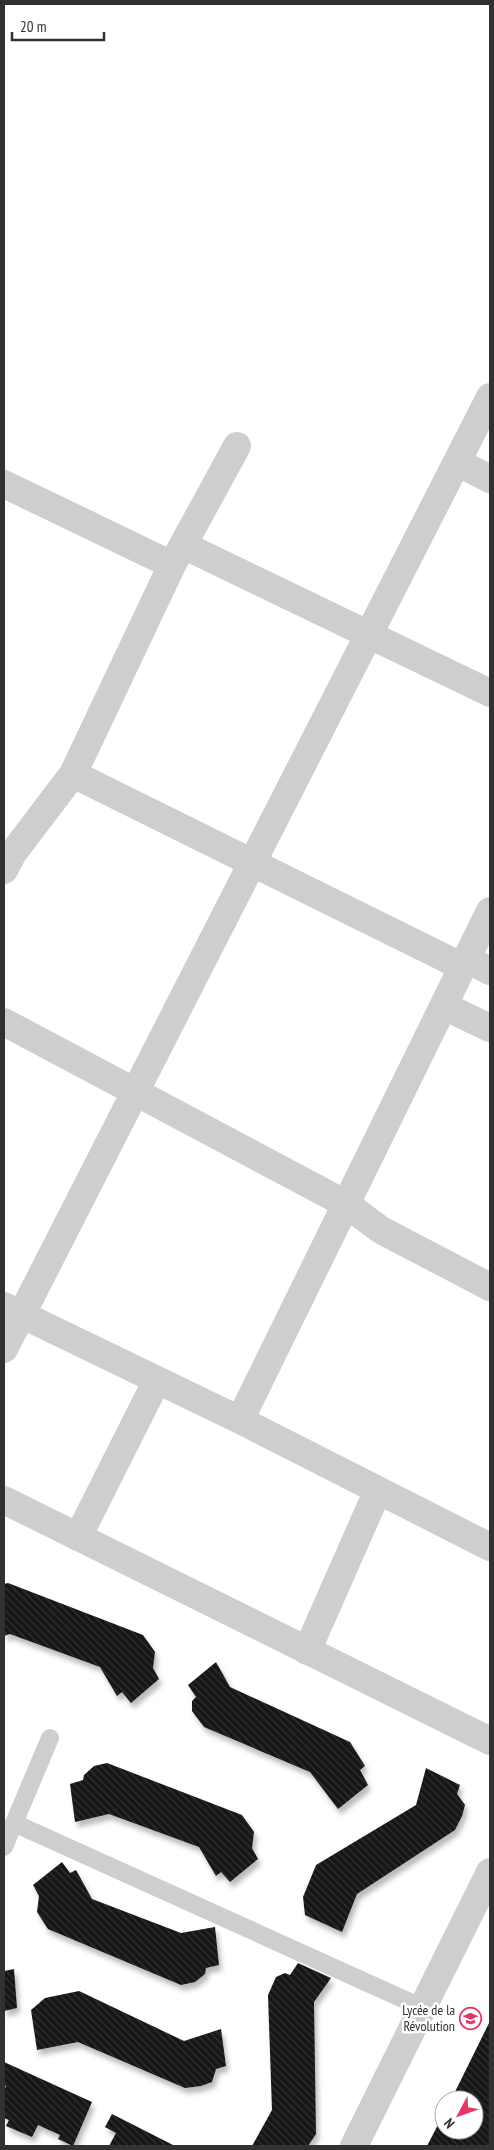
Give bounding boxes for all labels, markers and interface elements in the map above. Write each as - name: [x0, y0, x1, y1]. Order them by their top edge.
- scale bar: [12, 10, 105, 42]
- text: 20 m: [20, 17, 46, 36]
- place label: Lycée de la Révolution: [402, 2001, 455, 2035]
- school or university icon: Lycée de la Révolution: [459, 2006, 483, 2030]
- north arrow: [434, 2090, 484, 2140]
- text: N: [440, 2115, 458, 2132]

